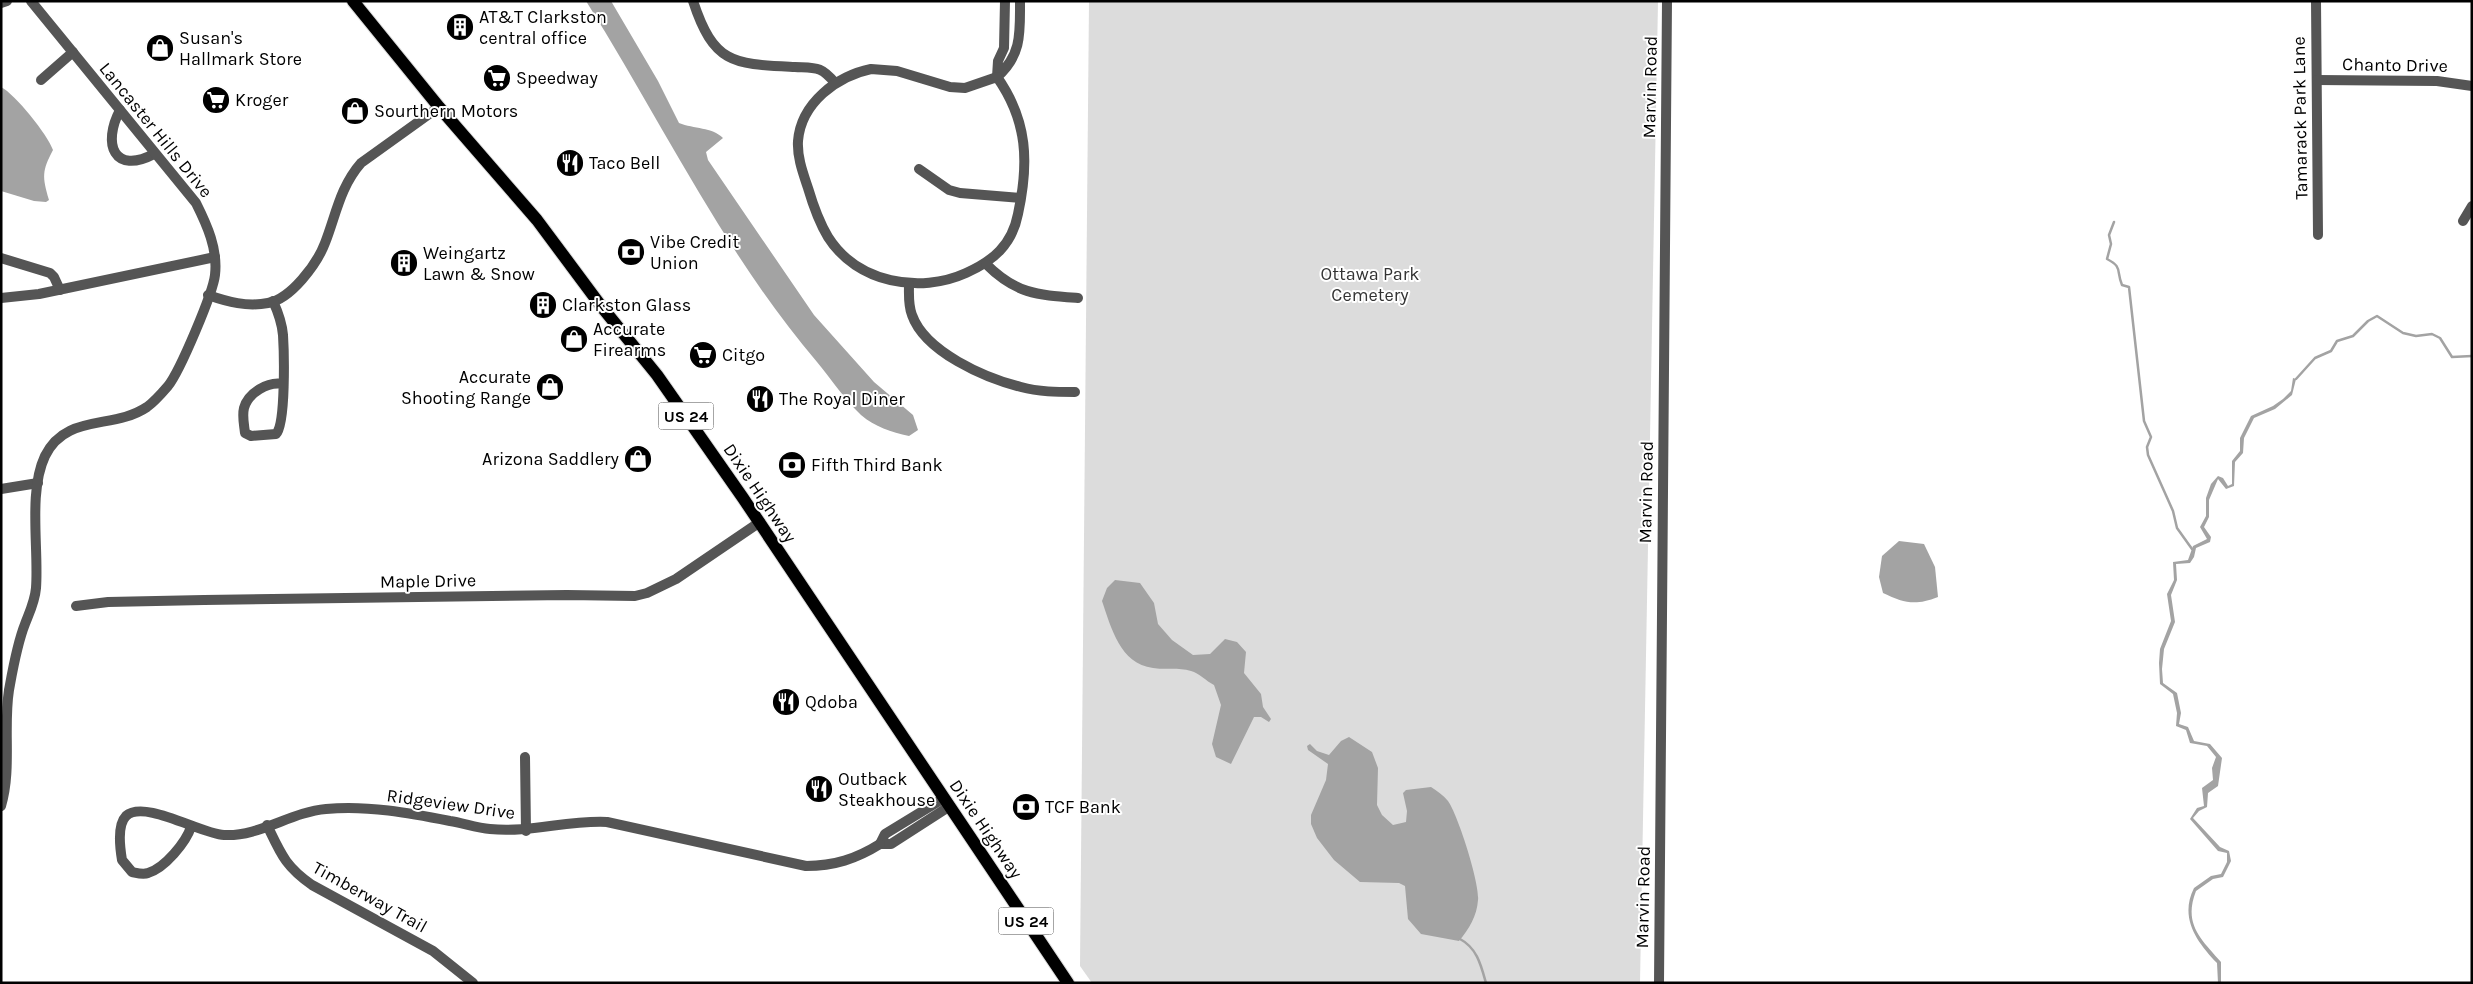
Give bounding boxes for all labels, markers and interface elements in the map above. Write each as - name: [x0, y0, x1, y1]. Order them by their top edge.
- place label: AT&T Clarkston central office: [479, 6, 607, 49]
- building icon: AT&T Clarkston central office: [445, 12, 475, 42]
- place label: Susan's Hallmark Store: [179, 27, 302, 70]
- shop icon: Susan's Hallmark Store: [145, 33, 175, 63]
- street label: Marvin Road: [1638, 35, 1662, 139]
- street label: Tamarack Park Lane: [2288, 36, 2312, 200]
- street label: Chanto Drive: [2342, 53, 2448, 77]
- street label: Lancaster Hills Drive: [95, 58, 217, 202]
- supermarket icon: Speedway: [482, 63, 512, 93]
- place label: Speedway: [516, 67, 599, 89]
- supermarket icon: Kroger: [201, 85, 231, 115]
- place label: Kroger: [235, 89, 289, 111]
- shop icon: Sourthern Motors: [340, 96, 370, 126]
- place label: Sourthern Motors: [374, 100, 518, 122]
- restaurant icon: Taco Bell: [555, 148, 585, 178]
- place label: Taco Bell: [589, 152, 660, 174]
- place label: Vibe Credit Union: [650, 231, 739, 274]
- bank icon: Vibe Credit Union: [616, 237, 646, 267]
- place label: Weingartz Lawn & Snow: [423, 242, 535, 285]
- building icon: Weingartz Lawn & Snow: [389, 248, 419, 278]
- park label: Ottawa Park Cemetery: [1321, 263, 1419, 306]
- building icon: Clarkston Glass: [528, 290, 558, 320]
- place label: Clarkston Glass: [562, 294, 691, 316]
- place label: Accurate Firearms: [593, 318, 666, 361]
- shop icon: Accurate Firearms: [559, 324, 589, 354]
- supermarket icon: Citgo: [688, 340, 718, 370]
- place label: Citgo: [722, 344, 765, 366]
- place label: Accurate Shooting Range: [401, 366, 531, 409]
- shop icon: Accurate Shooting Range: [535, 372, 565, 402]
- restaurant icon: The Royal Diner: [745, 384, 775, 414]
- place label: The Royal Diner: [779, 388, 905, 410]
- road number: US 24: [658, 402, 714, 430]
- street label: Dixie Highway: [719, 439, 802, 547]
- street label: Marvin Road: [1634, 440, 1658, 544]
- shop icon: Arizona Saddlery: [623, 444, 653, 474]
- place label: Arizona Saddlery: [482, 448, 620, 470]
- bank icon: Fifth Third Bank: [777, 450, 807, 480]
- place label: Fifth Third Bank: [811, 454, 943, 476]
- street label: Maple Drive: [380, 569, 476, 593]
- restaurant icon: Qdoba: [771, 687, 801, 717]
- place label: Qdoba: [805, 691, 858, 713]
- place label: Outback Steakhouse: [838, 768, 935, 811]
- restaurant icon: Outback Steakhouse: [804, 774, 834, 804]
- street label: Dixie Highway: [945, 775, 1028, 883]
- street label: Ridgeview Drive: [385, 784, 517, 824]
- bank icon: TCF Bank: [1011, 792, 1041, 822]
- place label: TCF Bank: [1045, 796, 1121, 818]
- street label: Marvin Road: [1631, 845, 1655, 949]
- street label: Timberway Trail: [309, 856, 431, 938]
- road number: US 24: [998, 908, 1054, 934]

